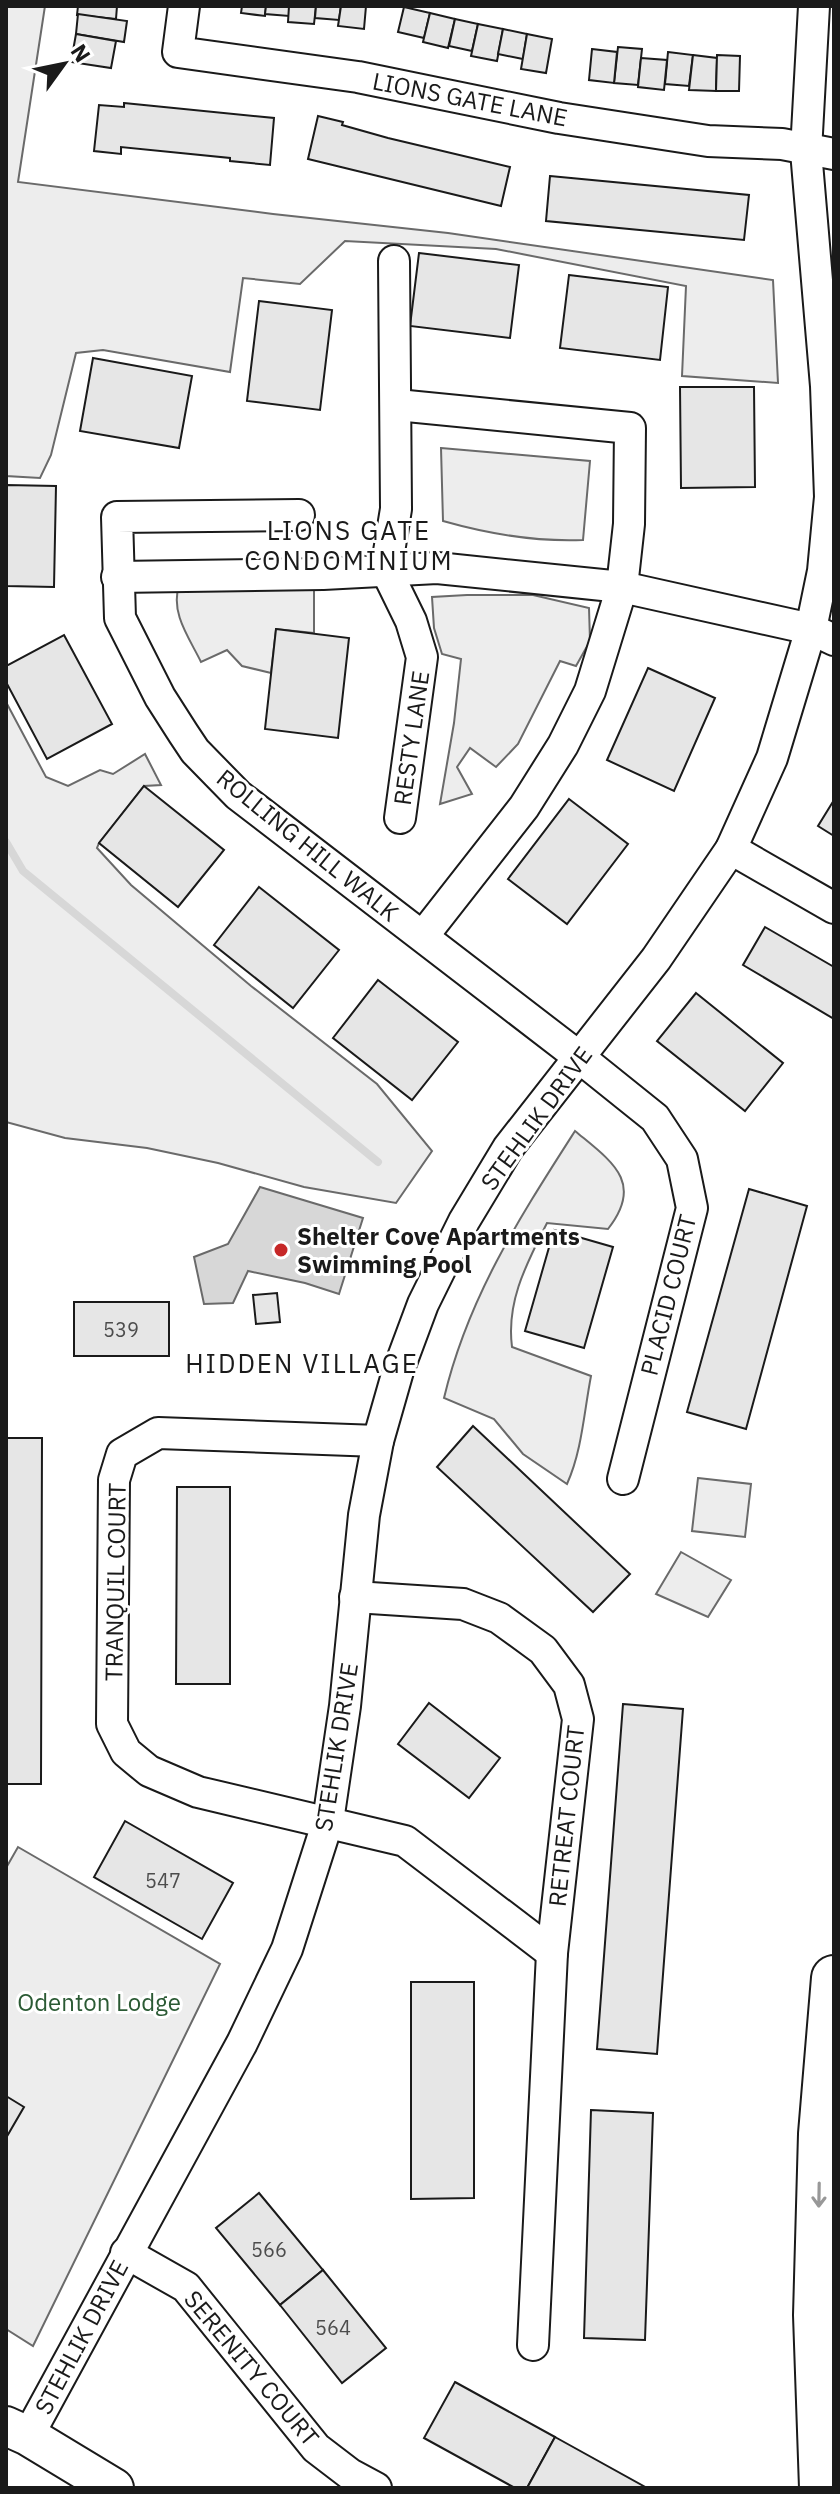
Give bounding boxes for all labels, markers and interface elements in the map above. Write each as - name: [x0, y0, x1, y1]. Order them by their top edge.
- north arrow: [24, 24, 104, 104]
- text: N: [65, 38, 98, 67]
- street label: LIONS GATE LANE: [370, 64, 570, 134]
- district label: LIONS GATE CONDOMINIUM: [244, 513, 454, 577]
- street label: RESTY LANE: [386, 669, 436, 807]
- street label: ROLLING HILL WALK: [210, 762, 406, 928]
- street label: STEHLIK DRIVE: [473, 1040, 599, 1196]
- street label: PLACID COURT: [633, 1211, 704, 1379]
- place label: Shelter Cove Apartments Swimming Pool: [297, 1220, 580, 1280]
- marker: Shelter Cove Apartments Swimming Pool: [272, 1241, 290, 1259]
- house number: 539: [103, 1316, 139, 1343]
- district label: HIDDEN VILLAGE: [185, 1346, 419, 1380]
- street label: TRANQUIL COURT: [97, 1482, 133, 1681]
- street label: STEHLIK DRIVE: [307, 1660, 365, 1834]
- street label: RETREAT COURT: [541, 1724, 591, 1908]
- house number: 547: [145, 1867, 181, 1894]
- park label: Odenton Lodge: [17, 1986, 181, 2018]
- one-way arrow: [812, 2181, 827, 2208]
- house number: 566: [251, 2236, 287, 2263]
- street label: STEHLIK DRIVE: [27, 2254, 135, 2420]
- street label: SERENITY COURT: [177, 2283, 327, 2453]
- house number: 564: [315, 2314, 351, 2341]

